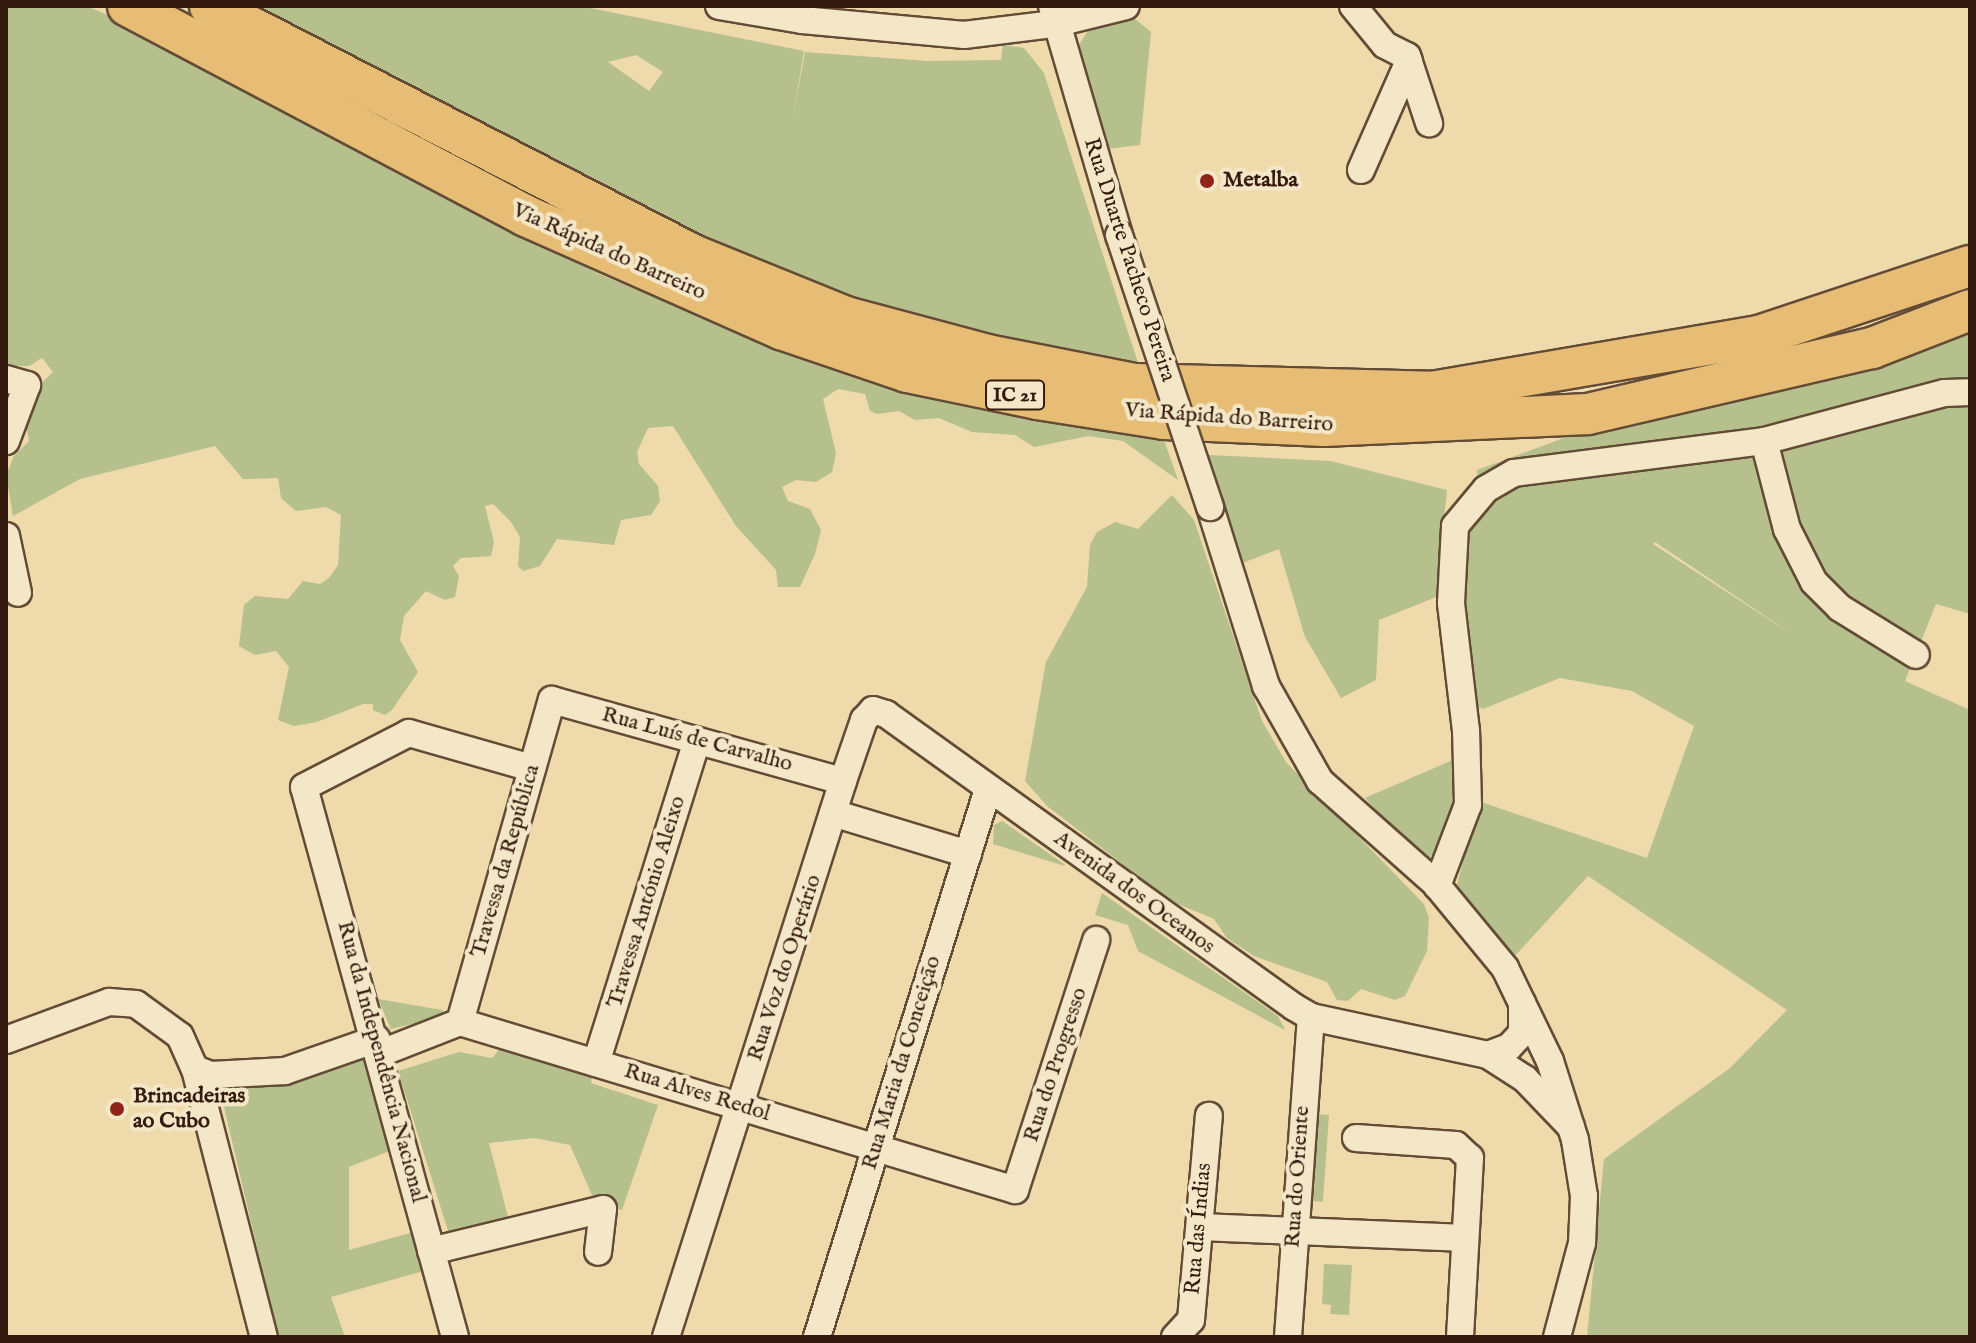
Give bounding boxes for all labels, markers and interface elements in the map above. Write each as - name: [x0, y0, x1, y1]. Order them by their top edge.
- street label: Rua Duarte Pacheco Pereira: [1077, 135, 1181, 385]
- place label: Metalba: [1223, 168, 1298, 194]
- marker: Metalba: [1198, 172, 1216, 190]
- street label: Via Rápida do Barreiro: [508, 197, 710, 307]
- road number: IC 21: [985, 379, 1045, 411]
- street label: Via Rápida do Barreiro: [1124, 398, 1334, 438]
- street label: Rua Luís de Carvalho: [599, 702, 795, 778]
- street label: Travessa da República: [466, 761, 546, 961]
- street label: Travessa António Aleixo: [602, 793, 692, 1011]
- street label: Avenida dos Oceanos: [1048, 826, 1220, 960]
- street label: Rua Voz do Operário: [742, 872, 828, 1064]
- street label: Rua da Independência Nacional: [331, 918, 431, 1206]
- street label: Rua Maria da Conceição: [857, 953, 947, 1173]
- street label: Rua do Progresso: [1019, 984, 1093, 1146]
- street label: Rua Alves Redol: [621, 1058, 773, 1128]
- place label: Brincadeiras ao Cubo: [133, 1083, 245, 1134]
- marker: Brincadeiras ao Cubo: [108, 1100, 126, 1118]
- street label: Rua do Oriente: [1280, 1105, 1316, 1249]
- street label: Rua das Índias: [1180, 1162, 1218, 1296]

